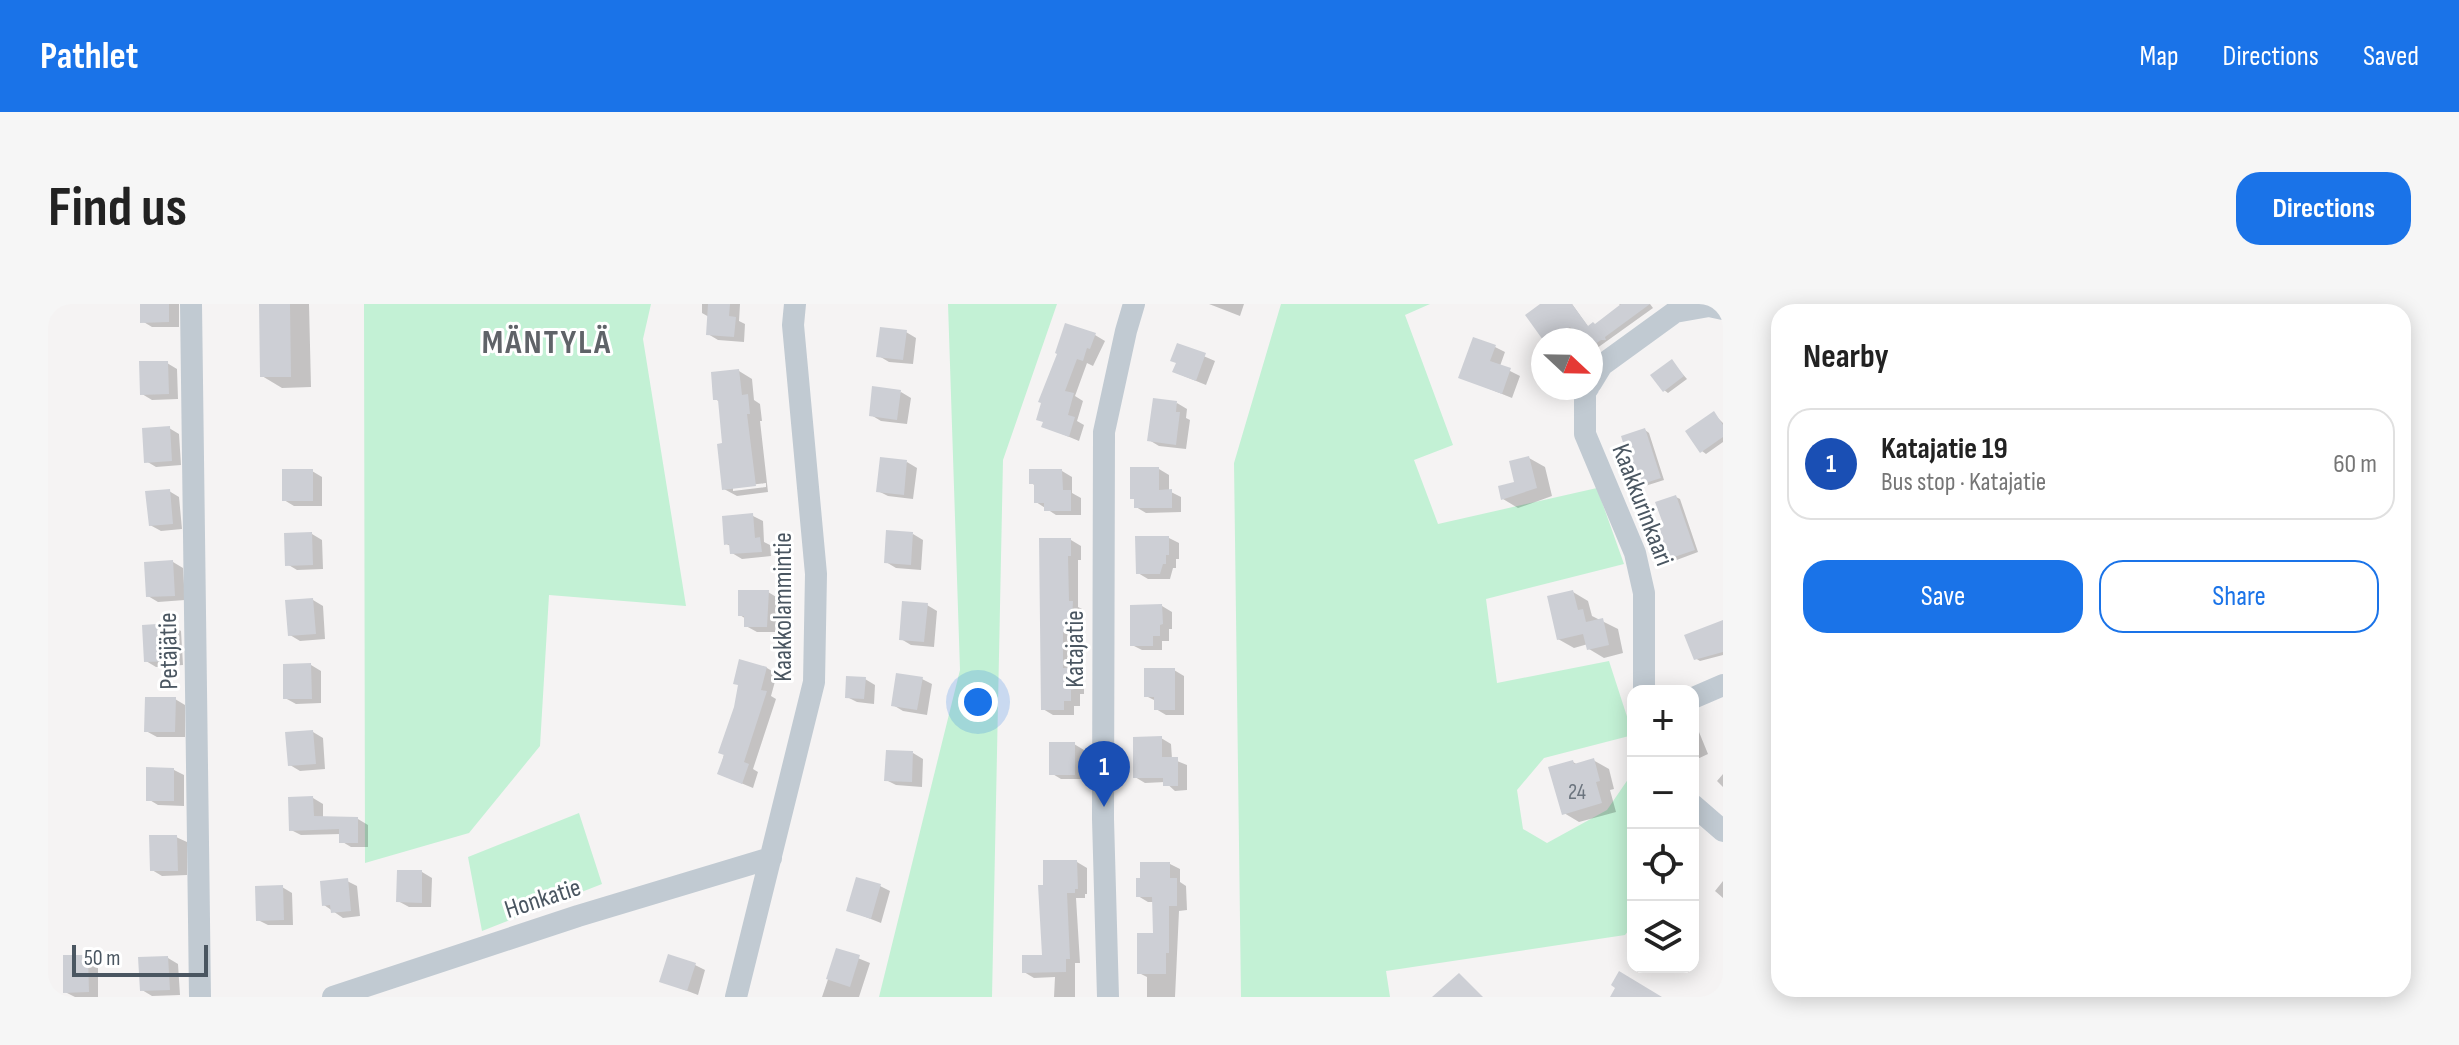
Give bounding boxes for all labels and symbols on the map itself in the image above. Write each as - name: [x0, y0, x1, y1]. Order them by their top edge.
- district label: MÄNTYLÄ: [482, 322, 612, 363]
- north arrow: [1531, 328, 1603, 400]
- street label: Kaakkurinkaari: [1605, 440, 1679, 570]
- street label: Kaakkolammintie: [768, 532, 799, 682]
- street label: Katajatie: [1060, 610, 1091, 688]
- street label: Petäjätie: [153, 612, 185, 690]
- your location: [958, 682, 998, 722]
- pin: 1: [1078, 741, 1130, 807]
- house number: 24: [1568, 779, 1586, 806]
- street label: Honkatie: [501, 872, 585, 926]
- scale bar: [72, 941, 208, 977]

